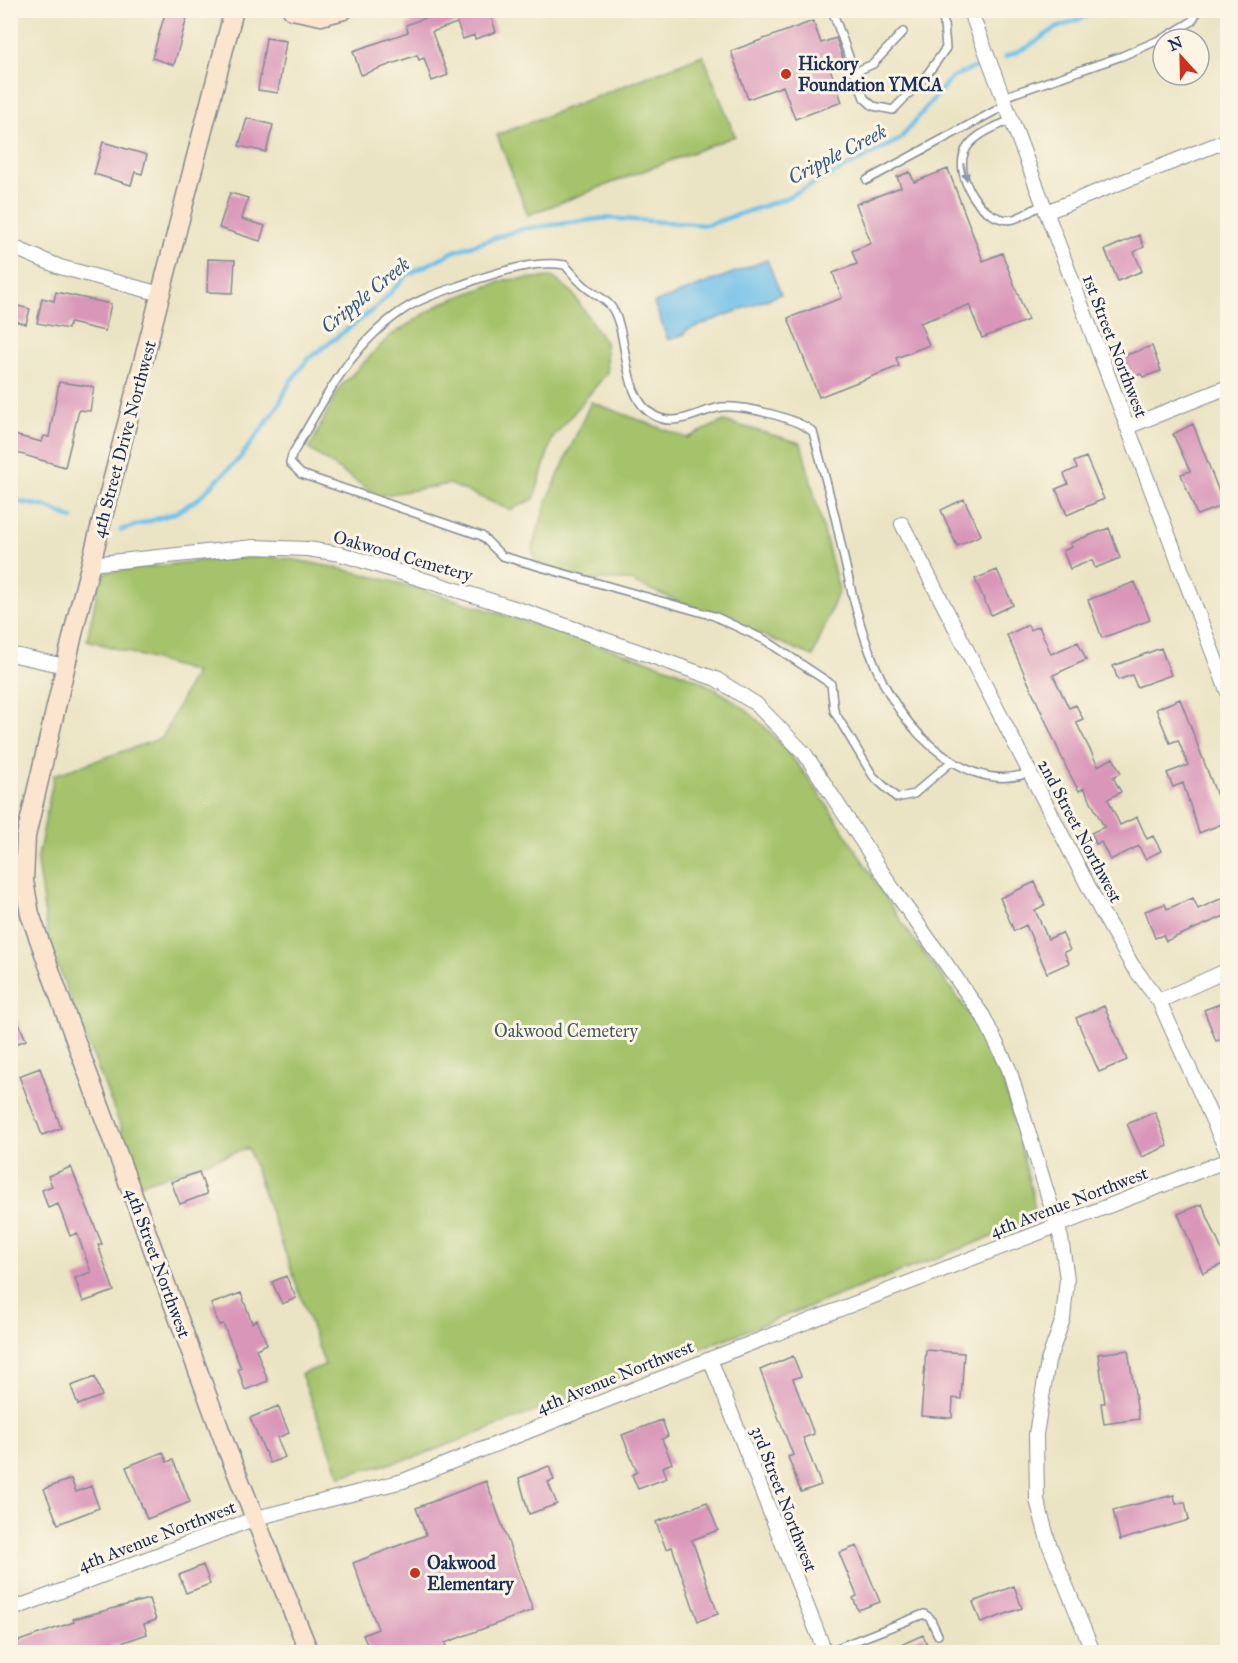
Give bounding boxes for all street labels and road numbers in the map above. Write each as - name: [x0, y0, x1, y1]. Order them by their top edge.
- street label: 1st Street Northwest: [1078, 271, 1153, 421]
- street label: 4th Street Drive Northwest: [87, 337, 161, 540]
- street label: Oakwood Cemetery: [331, 526, 476, 587]
- street label: 2nd Street Northwest: [1033, 756, 1127, 907]
- street label: 4th Avenue Northwest: [987, 1162, 1152, 1242]
- street label: 4th Street Northwest: [121, 1185, 196, 1342]
- street label: 4th Avenue Northwest: [533, 1335, 697, 1419]
- street label: 3rd Street Northwest: [746, 1423, 822, 1576]
- street label: 4th Avenue Northwest: [75, 1496, 240, 1576]

